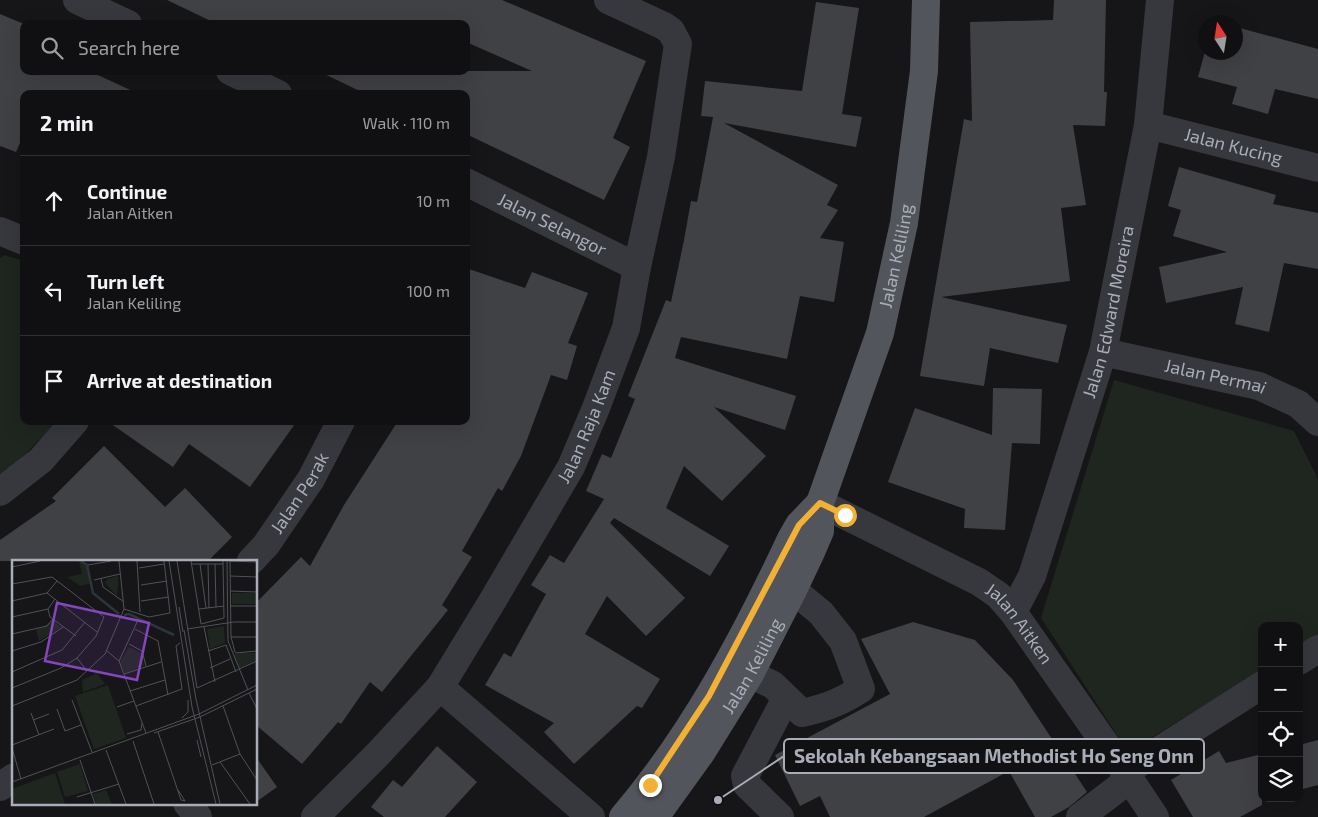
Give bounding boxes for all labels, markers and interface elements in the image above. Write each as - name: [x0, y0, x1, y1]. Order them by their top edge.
- north arrow: [1198, 15, 1243, 60]
- search box: [20, 20, 470, 75]
- icon: search: [38, 34, 66, 62]
- text: Search here: [78, 36, 180, 59]
- text: 2 min: [40, 110, 94, 135]
- text: Walk · 110 m: [363, 113, 450, 132]
- street label: Jalan Kucing: [1182, 123, 1285, 169]
- text: Continue: [87, 180, 167, 203]
- icon: ahead: [40, 187, 68, 215]
- street label: Jalan Selangor: [494, 188, 610, 260]
- text: 10 m: [416, 191, 450, 210]
- text: Jalan Aitken: [87, 203, 173, 222]
- street label: Jalan Keliling: [874, 203, 916, 310]
- street label: Jalan Edward Moreira: [1077, 224, 1138, 401]
- text: Turn left: [87, 270, 164, 293]
- icon: left: [40, 277, 68, 305]
- text: 100 m: [407, 281, 450, 300]
- text: Jalan Keliling: [87, 293, 181, 312]
- street label: Jalan Permai: [1163, 354, 1270, 398]
- street label: Jalan Raja Kam: [552, 366, 619, 487]
- icon: arrive: [40, 367, 68, 395]
- text: Arrive at destination: [87, 369, 272, 392]
- street label: Jalan Perak: [265, 448, 333, 537]
- route start: [834, 504, 857, 527]
- inset map: [12, 560, 258, 804]
- street label: Jalan Aitken: [982, 578, 1058, 668]
- street label: Jalan Keliling: [716, 614, 787, 717]
- map controls: [1258, 622, 1303, 802]
- button: +: [1258, 622, 1303, 667]
- button: −: [1258, 667, 1303, 712]
- button: locate: [1258, 712, 1303, 757]
- callout: Sekolah Kebangsaan Methodist Ho Seng Onn: [784, 739, 1204, 773]
- text: Sekolah Kebangsaan Methodist Ho Seng Onn: [794, 744, 1194, 767]
- button: layers: [1258, 757, 1303, 802]
- route end: [639, 774, 662, 797]

